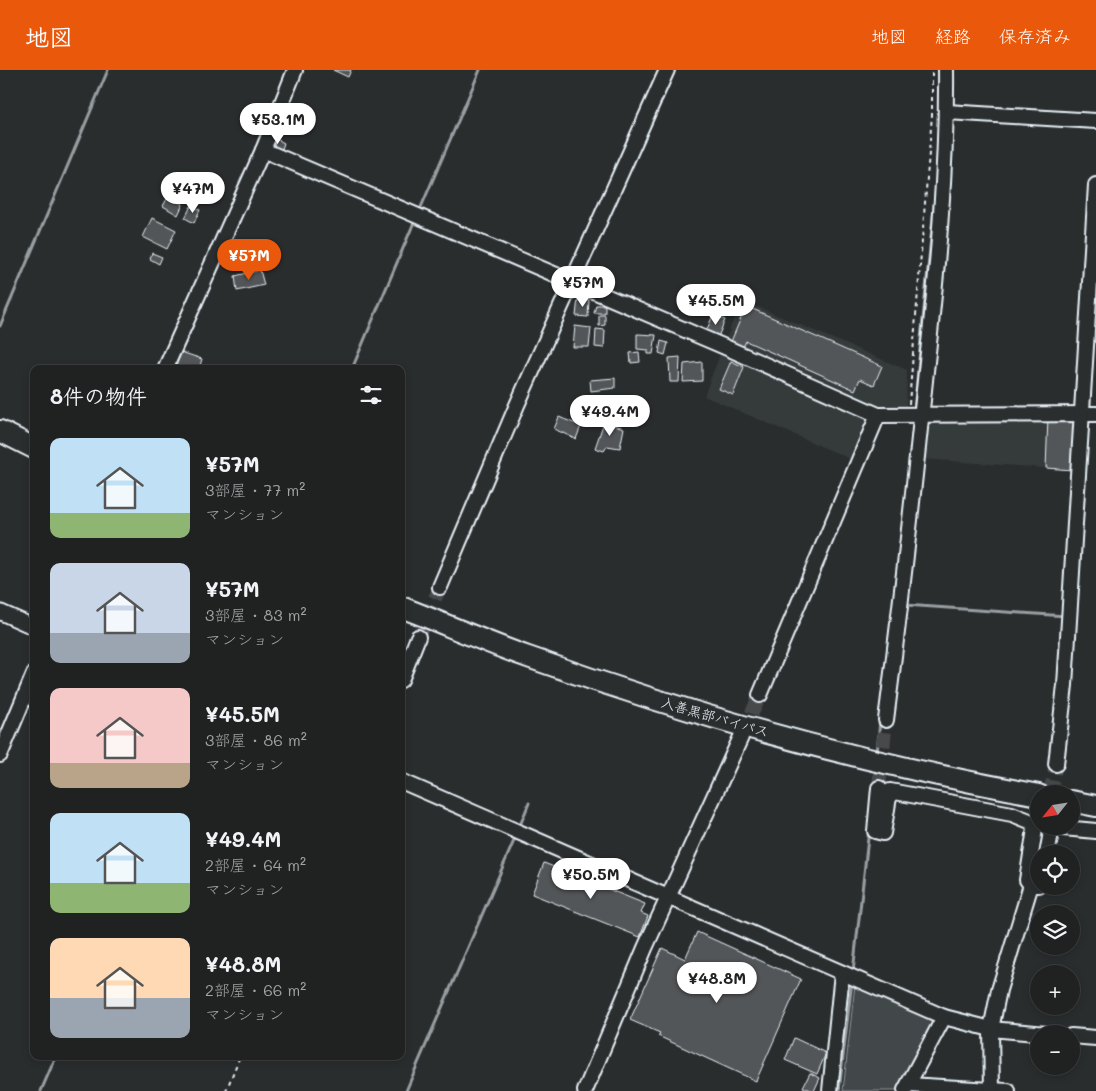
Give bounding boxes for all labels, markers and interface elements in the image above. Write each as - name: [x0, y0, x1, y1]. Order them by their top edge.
- text: 地図: [25, 21, 73, 52]
- text: 地図: [871, 24, 907, 48]
- text: 経路: [935, 24, 971, 48]
- text: 保存済み: [999, 24, 1071, 48]
- pin: ¥53.1M: [237, 102, 319, 145]
- text: ¥53.1M: [251, 108, 305, 129]
- pin: ¥47M: [163, 172, 223, 214]
- text: ¥47M: [172, 177, 214, 198]
- pin: ¥57M: [219, 238, 279, 281]
- text: ¥57M: [228, 244, 270, 265]
- pin: ¥57M: [553, 266, 613, 308]
- text: ¥57M: [562, 271, 604, 292]
- pin: ¥45.5M: [675, 284, 757, 326]
- text: ¥45.5M: [687, 289, 745, 310]
- icon: filters: [357, 381, 385, 409]
- text: 8件の物件: [50, 382, 147, 409]
- pin: ¥49.4M: [569, 394, 651, 437]
- text: ¥49.4M: [581, 400, 639, 421]
- text: ¥57M: [205, 450, 260, 477]
- icon: home: [90, 458, 150, 518]
- text: 3部屋 · 77 m²: [205, 479, 305, 500]
- text: マンション: [205, 503, 284, 524]
- text: ¥57M: [205, 575, 260, 602]
- icon: home: [90, 583, 150, 643]
- text: 3部屋 · 83 m²: [205, 604, 307, 625]
- text: マンション: [205, 628, 284, 649]
- street label: 入善黒部バイパス: [659, 692, 771, 741]
- text: ¥45.5M: [205, 700, 280, 727]
- icon: home: [90, 708, 150, 768]
- text: 3部屋 · 86 m²: [205, 729, 307, 750]
- text: マンション: [205, 753, 284, 774]
- north arrow: [1030, 785, 1080, 835]
- map controls: [1030, 785, 1080, 1075]
- text: ¥49.4M: [205, 825, 281, 852]
- icon: home: [90, 833, 150, 893]
- button: locate: [1030, 845, 1080, 895]
- text: 2部屋 · 64 m²: [205, 854, 306, 875]
- pin: ¥50.5M: [550, 858, 632, 900]
- text: ¥50.5M: [562, 863, 620, 884]
- text: マンション: [205, 878, 284, 899]
- button: layers: [1030, 905, 1080, 955]
- text: ¥48.8M: [205, 950, 282, 977]
- icon: home: [90, 958, 150, 1018]
- pin: ¥48.8M: [676, 962, 758, 1004]
- button: +: [1030, 965, 1080, 1015]
- text: ¥48.8M: [688, 967, 746, 988]
- text: 2部屋 · 66 m²: [205, 979, 306, 1000]
- text: マンション: [205, 1003, 284, 1024]
- button: −: [1030, 1025, 1080, 1075]

